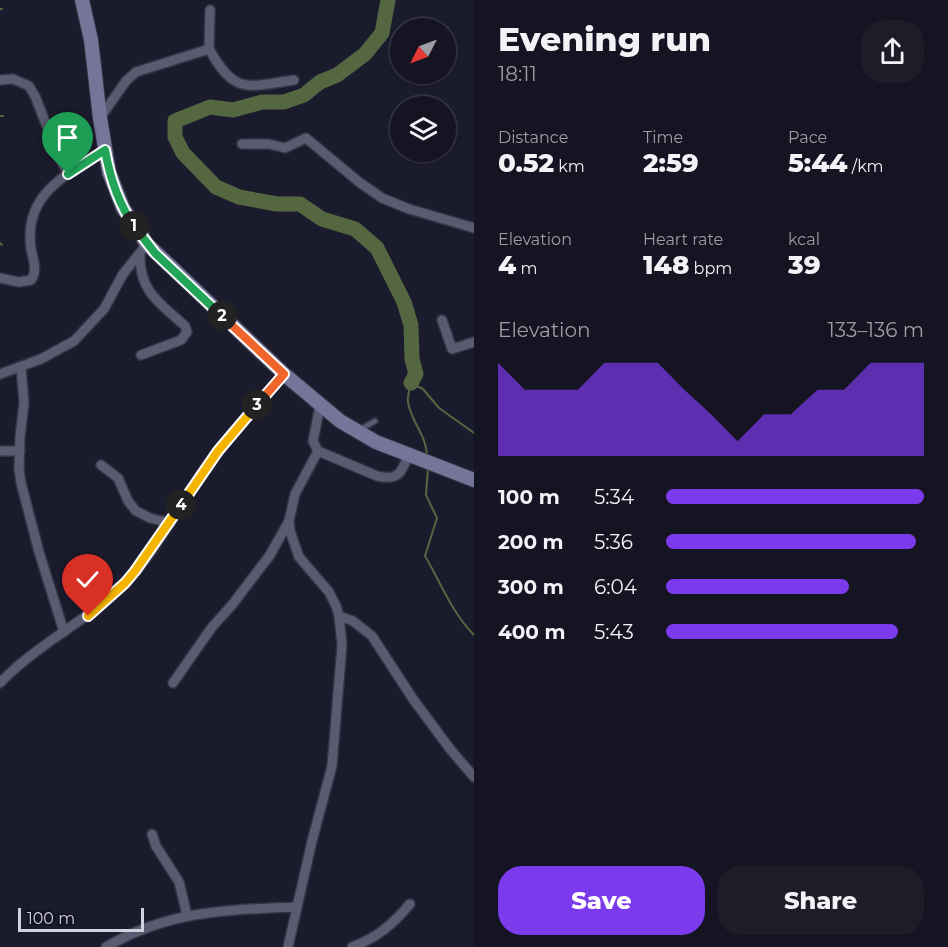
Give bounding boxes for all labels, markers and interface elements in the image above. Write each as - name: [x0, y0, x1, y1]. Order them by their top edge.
- north arrow: [390, 18, 456, 84]
- map controls: [390, 18, 456, 162]
- text: Evening run: [498, 19, 711, 59]
- button: share: [861, 20, 924, 83]
- text: 18:11: [498, 62, 537, 86]
- button: layers: [390, 96, 456, 162]
- pin: [42, 112, 93, 174]
- icon: arrive: [51, 121, 84, 154]
- text: Distance: [498, 128, 568, 147]
- text: Time: [643, 128, 683, 147]
- text: Pace: [788, 128, 827, 147]
- text: 0.52: [498, 147, 554, 179]
- text: 2:59: [643, 147, 699, 179]
- text: 5:44: [788, 147, 848, 179]
- text: km: [554, 157, 585, 176]
- text: /km: [848, 157, 884, 176]
- pin: 1: [119, 211, 149, 241]
- text: 1: [131, 216, 137, 235]
- text: Elevation: [498, 230, 572, 249]
- text: Heart rate: [643, 230, 723, 249]
- text: kcal: [788, 230, 820, 249]
- text: 4: [498, 249, 516, 281]
- text: 148: [643, 249, 689, 281]
- text: 39: [788, 249, 821, 281]
- text: m: [516, 259, 537, 278]
- text: bpm: [689, 259, 732, 278]
- pin: 2: [207, 301, 237, 331]
- text: 2: [217, 306, 227, 325]
- text: Elevation: [498, 318, 590, 342]
- text: 133–136 m: [828, 318, 924, 342]
- pin: 3: [242, 390, 272, 420]
- text: 3: [252, 395, 262, 414]
- text: 100 m: [498, 485, 560, 509]
- text: 5:34: [594, 485, 634, 509]
- pin: 4: [166, 490, 196, 520]
- text: 4: [175, 495, 187, 514]
- text: 200 m: [498, 530, 564, 554]
- text: 5:36: [594, 530, 633, 554]
- pin: [62, 554, 113, 616]
- icon: check: [71, 563, 104, 596]
- text: 300 m: [498, 575, 564, 599]
- text: 6:04: [594, 575, 637, 599]
- text: 400 m: [498, 620, 566, 644]
- text: 5:43: [594, 620, 634, 644]
- button: Save: [498, 866, 705, 935]
- button: Share: [717, 866, 924, 935]
- scale bar: [18, 905, 144, 932]
- text: 100 m: [27, 909, 75, 928]

